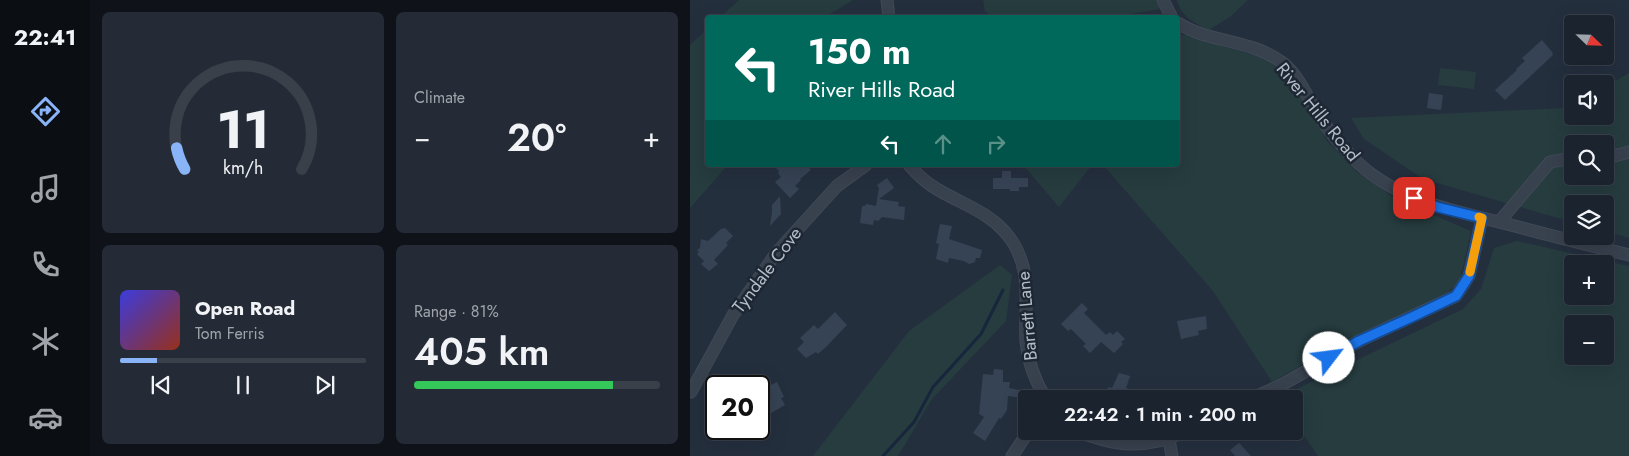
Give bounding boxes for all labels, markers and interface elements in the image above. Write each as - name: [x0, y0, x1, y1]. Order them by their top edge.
- north arrow: [1564, 15, 1614, 65]
- map controls: [1564, 15, 1614, 365]
- text: 22:41: [14, 21, 76, 53]
- text: 150 m: [808, 27, 911, 77]
- icon: left: [725, 35, 790, 100]
- street label: River Hills Road: [1270, 57, 1366, 167]
- text: River Hills Road: [808, 73, 955, 105]
- button: sound: [1564, 75, 1614, 125]
- text: Climate: [414, 86, 465, 109]
- text: 11: [217, 92, 269, 168]
- icon: directions: [28, 94, 63, 129]
- text: 20°: [507, 110, 566, 165]
- text: −: [414, 117, 431, 158]
- text: +: [643, 117, 660, 158]
- icon: left: [876, 130, 904, 158]
- icon: ahead: [929, 130, 957, 158]
- icon: right: [982, 130, 1010, 158]
- button: search: [1564, 135, 1614, 185]
- text: km/h: [223, 155, 263, 181]
- icon: music: [28, 171, 63, 206]
- pin: [1393, 177, 1435, 219]
- icon: arrive: [1400, 184, 1428, 212]
- button: layers: [1564, 195, 1614, 245]
- street label: Tyndale Cove: [726, 222, 808, 318]
- icon: phone: [28, 247, 63, 282]
- button: +: [1564, 255, 1614, 305]
- street label: Barrett Lane: [1010, 270, 1044, 362]
- text: Open Road: [195, 295, 295, 322]
- text: Range · 81%: [414, 300, 499, 323]
- button: −: [1564, 315, 1614, 365]
- text: Tom Ferris: [195, 322, 264, 345]
- icon: climate: [28, 324, 63, 359]
- text: 405 km: [414, 324, 550, 379]
- position arrow: [1302, 331, 1354, 383]
- icon: previous: [147, 371, 175, 399]
- icon: pause: [229, 371, 257, 399]
- icon: next: [311, 371, 339, 399]
- speed limit sign: 20: [705, 375, 770, 440]
- icon: car: [28, 400, 63, 435]
- text: 22:42 · 1 min · 200 m: [1064, 401, 1257, 428]

